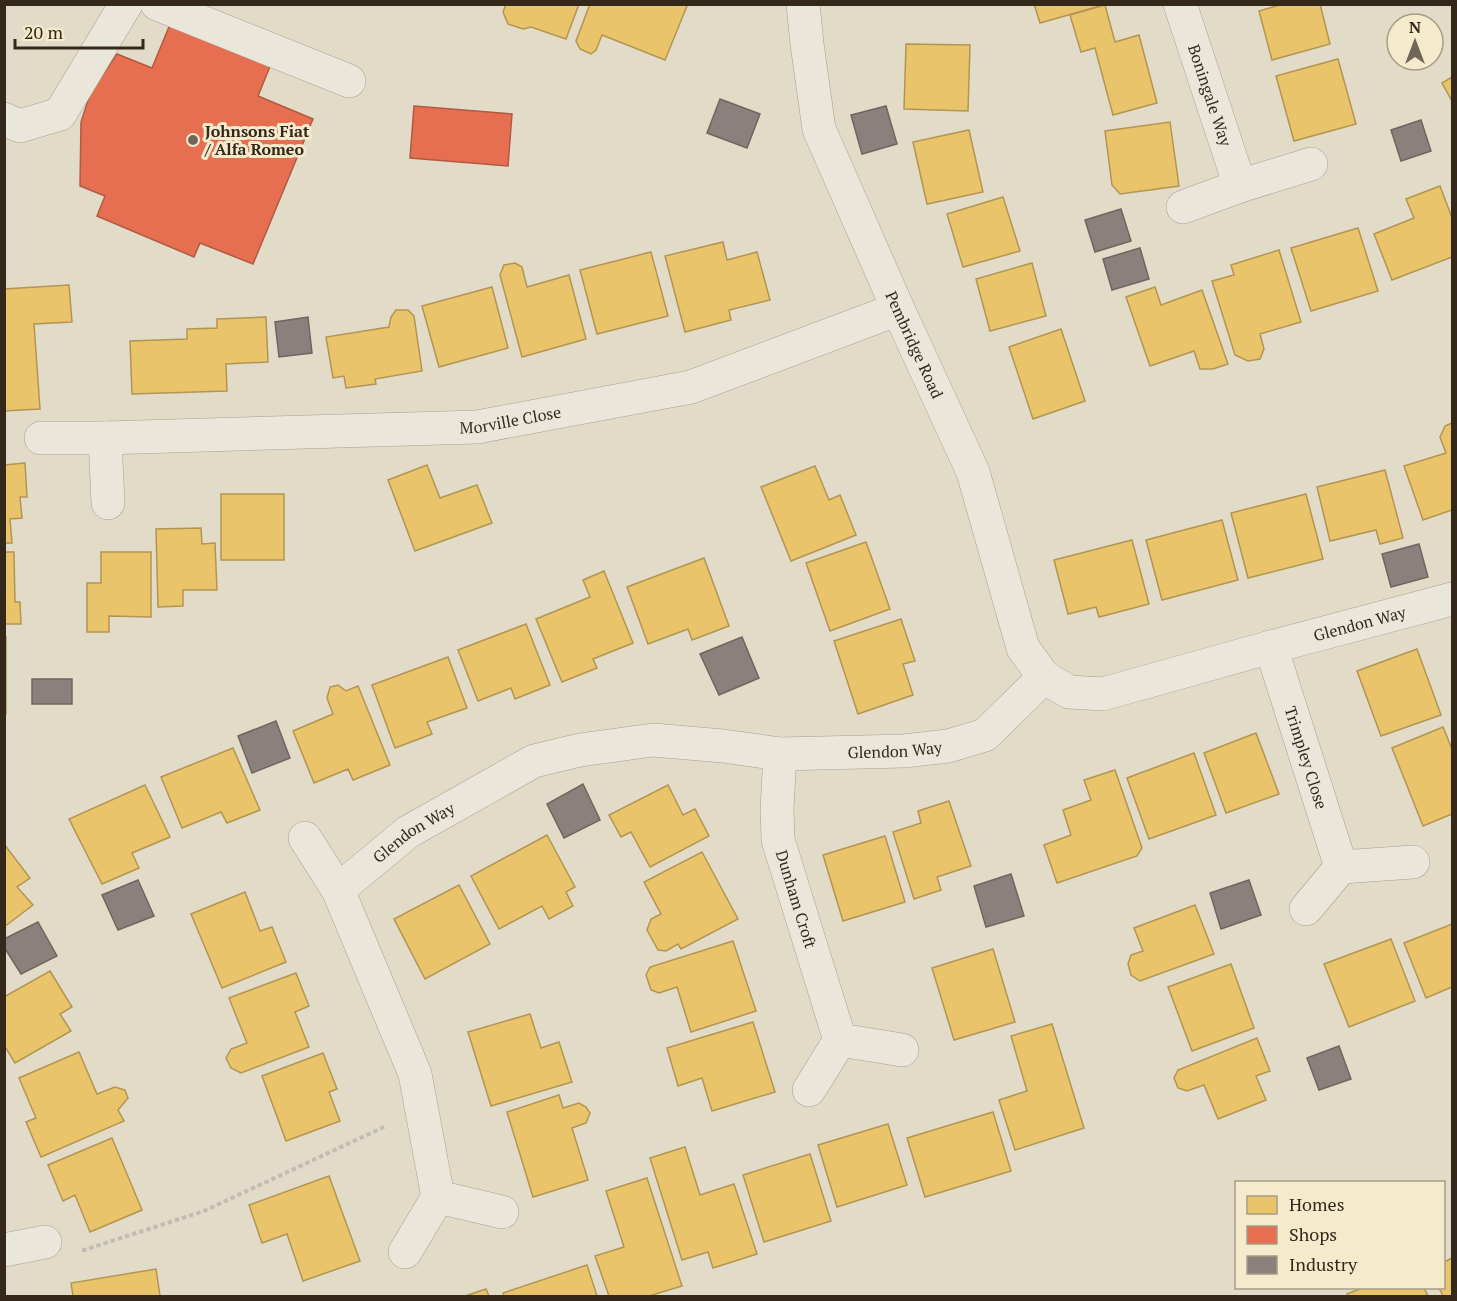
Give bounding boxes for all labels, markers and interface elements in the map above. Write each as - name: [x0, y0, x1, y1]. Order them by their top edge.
- scale bar: [15, 12, 142, 50]
- north arrow: [1385, 12, 1445, 72]
- text: N: [1409, 16, 1421, 38]
- text: 20 m: [24, 20, 64, 44]
- street label: Boningale Way: [1183, 41, 1237, 150]
- place label: Johnsons Fiat / Alfa Romeo: [204, 120, 310, 160]
- marker: Johnsons Fiat / Alfa Romeo: [186, 133, 200, 147]
- street label: Pembridge Road: [881, 288, 949, 402]
- street label: Morville Close: [459, 401, 563, 439]
- street label: Glendon Way: [1311, 601, 1409, 646]
- street label: Trimpley Close: [1279, 703, 1333, 812]
- street label: Glendon Way: [847, 736, 944, 763]
- street label: Glendon Way: [368, 797, 459, 868]
- street label: Dunham Croft: [771, 847, 822, 951]
- legend: [1235, 1181, 1445, 1289]
- text: Homes: [1289, 1192, 1344, 1216]
- text: Shops: [1289, 1222, 1337, 1246]
- text: Industry: [1289, 1252, 1358, 1276]

